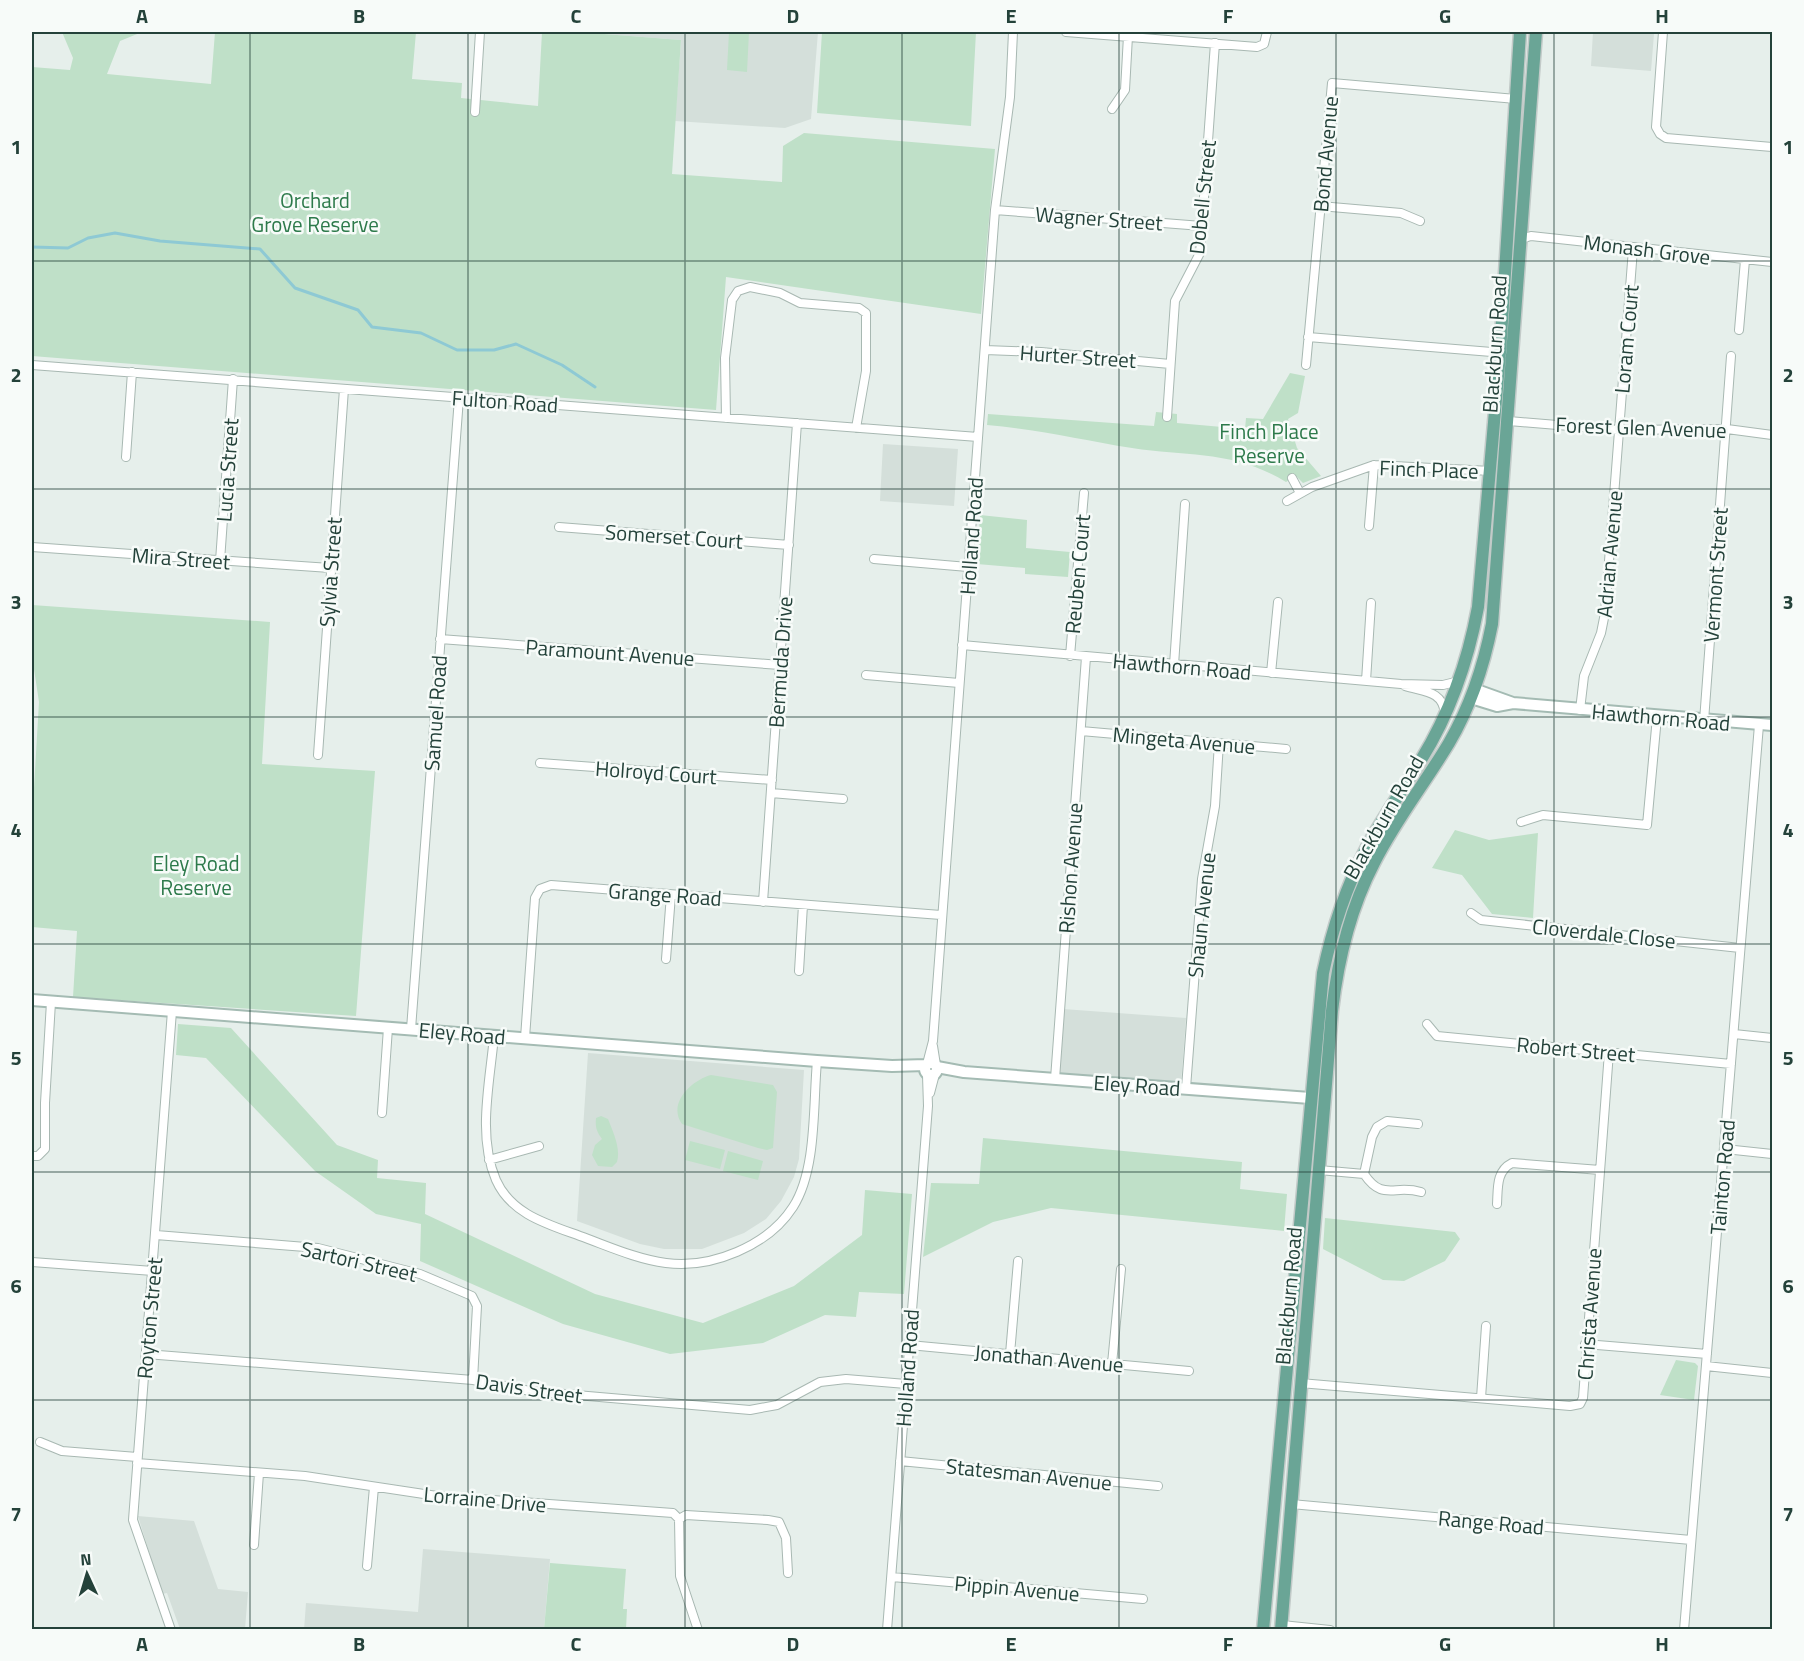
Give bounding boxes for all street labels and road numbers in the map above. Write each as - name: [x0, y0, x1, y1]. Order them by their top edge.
- street label: Bond Avenue: [1304, 94, 1346, 214]
- street label: Dobell Street: [1180, 138, 1224, 256]
- street label: Wagner Street: [1034, 198, 1164, 238]
- street label: Monash Grove: [1582, 225, 1712, 273]
- street label: Blackburn Road: [1473, 274, 1515, 414]
- street label: Loram Court: [1605, 283, 1647, 395]
- street label: Hurter Street: [1019, 336, 1138, 376]
- street label: Fulton Road: [451, 381, 559, 421]
- street label: Forest Glen Avenue: [1555, 408, 1727, 446]
- street label: Lucia Street: [207, 416, 247, 523]
- street label: Finch Place: [1379, 451, 1479, 487]
- street label: Holland Road: [951, 476, 991, 596]
- street label: Adrian Avenue: [1588, 489, 1630, 619]
- street label: Vermont Street: [1694, 506, 1736, 644]
- street label: Reuben Court: [1056, 512, 1098, 635]
- street label: Sylvia Street: [310, 515, 350, 628]
- street label: Somerset Court: [604, 515, 745, 557]
- street label: Mira Street: [131, 539, 232, 577]
- street label: Bermuda Drive: [759, 595, 801, 729]
- street label: Paramount Avenue: [524, 630, 696, 674]
- street label: Hawthorn Road: [1111, 644, 1253, 688]
- street label: Samuel Road: [415, 654, 455, 772]
- street label: Hawthorn Road: [1590, 695, 1732, 739]
- street label: Mingeta Avenue: [1111, 718, 1257, 762]
- street label: Blackburn Road: [1335, 749, 1431, 885]
- street label: Holroyd Court: [594, 752, 718, 792]
- street label: Rishon Avenue: [1049, 801, 1091, 935]
- street label: Shaun Avenue: [1179, 851, 1223, 979]
- street label: Grange Road: [607, 874, 723, 914]
- street label: Cloverdale Close: [1531, 910, 1677, 956]
- street label: Eley Road: [417, 1013, 507, 1053]
- street label: Robert Street: [1515, 1028, 1637, 1070]
- street label: Eley Road: [1092, 1066, 1182, 1104]
- street label: Tainton Road: [1701, 1118, 1743, 1236]
- street label: Blackburn Road: [1266, 1226, 1310, 1366]
- street label: Sartori Street: [298, 1232, 421, 1290]
- street label: Christa Avenue: [1568, 1247, 1610, 1381]
- street label: Royton Street: [128, 1255, 170, 1380]
- street label: Holland Road: [887, 1308, 927, 1428]
- street label: Jonathan Avenue: [973, 1336, 1125, 1380]
- street label: Davis Street: [474, 1365, 585, 1411]
- street label: Statesman Avenue: [945, 1449, 1113, 1499]
- street label: Lorraine Drive: [422, 1478, 548, 1520]
- street label: Range Road: [1437, 1501, 1545, 1543]
- street label: Pippin Avenue: [953, 1567, 1081, 1609]

